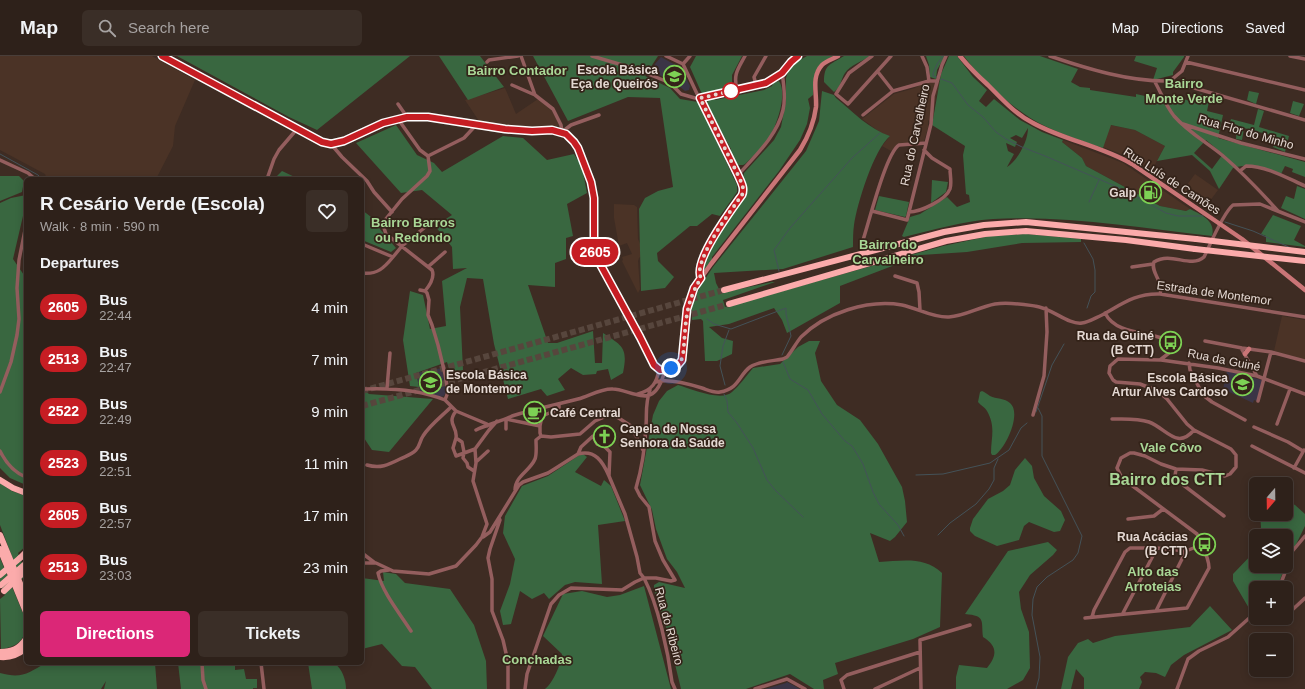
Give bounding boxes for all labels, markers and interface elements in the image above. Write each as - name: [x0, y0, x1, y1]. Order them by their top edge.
- search box: [82, 10, 362, 46]
- text: Map: [20, 17, 58, 38]
- icon: search: [96, 17, 118, 39]
- text: Search here: [128, 19, 210, 36]
- text: Map: [1112, 20, 1139, 36]
- text: Directions: [1161, 20, 1223, 36]
- text: Saved: [1245, 20, 1285, 36]
- district label: Bairro Contador: [467, 63, 567, 78]
- place label: Escola Básica Eça de Queirós: [571, 63, 658, 91]
- school or university icon: Escola Básica Eça de Queirós: [661, 64, 687, 90]
- district label: Bairro Monte Verde: [1145, 76, 1223, 106]
- unlabelled marker: [722, 82, 740, 100]
- street label: Rua do Carvalheiro: [897, 83, 933, 187]
- street label: Rua Flor do Minho: [1197, 112, 1296, 152]
- street label: Rua Luís de Camões: [1121, 144, 1223, 218]
- fuel station icon: Galp: [1138, 180, 1164, 206]
- place label: Galp: [1109, 186, 1136, 200]
- button: heart: [306, 190, 348, 232]
- text: R Cesário Verde (Escola): [40, 193, 265, 214]
- district label: Bairro Barros ou Redondo: [371, 215, 455, 245]
- text: Walk · 8 min · 590 m: [40, 219, 159, 234]
- district label: Bairro do Carvalheiro: [852, 237, 924, 267]
- line badge: 2605: [567, 239, 623, 265]
- text: 2605: [579, 244, 611, 260]
- text: Departures: [40, 254, 119, 271]
- street label: Estrada de Montemor: [1156, 278, 1272, 308]
- text: Bus: [99, 291, 128, 308]
- text: 2605: [48, 299, 79, 315]
- text: 4 min: [311, 299, 348, 316]
- text: 22:44: [99, 308, 132, 323]
- place label: Rua da Guiné (B CTT): [1077, 329, 1154, 357]
- bus stop icon: Rua da Guiné (B CTT): [1157, 330, 1183, 356]
- text: Bus: [99, 343, 128, 360]
- street label: Rua da Guiné: [1186, 346, 1262, 374]
- text: 2513: [48, 351, 79, 367]
- text: 7 min: [311, 351, 348, 368]
- your location: [661, 358, 681, 378]
- text: 22:47: [99, 360, 132, 375]
- place label: Escola Básica de Montemor: [446, 368, 527, 396]
- school or university icon: Escola Básica de Montemor: [418, 369, 444, 395]
- place label: Escola Básica Artur Alves Cardoso: [1112, 371, 1228, 399]
- school or university icon: Escola Básica Artur Alves Cardoso: [1230, 372, 1256, 398]
- text: Bus: [99, 395, 128, 412]
- cafe icon: Café Central: [521, 400, 547, 426]
- text: 2522: [48, 403, 79, 419]
- text: 9 min: [311, 403, 348, 420]
- place label: Café Central: [550, 406, 621, 420]
- text: 22:49: [99, 412, 132, 427]
- place label: Capela de Nossa Senhora da Saúde: [620, 422, 725, 450]
- church icon: Capela de Nossa Senhora da Saúde: [592, 423, 618, 449]
- district label: Vale Côvo: [1140, 440, 1202, 455]
- text: Bus: [99, 447, 128, 464]
- text: 2523: [48, 455, 79, 471]
- text: 11 min: [304, 455, 348, 472]
- text: 22:51: [99, 464, 132, 479]
- district label: Bairro dos CTT: [1109, 471, 1225, 488]
- north arrow: [1249, 477, 1293, 521]
- map controls: [1249, 477, 1293, 677]
- text: Bus: [99, 499, 128, 516]
- text: 2605: [48, 507, 79, 523]
- text: 17 min: [303, 507, 348, 524]
- text: 22:57: [99, 516, 132, 531]
- button: layers: [1249, 529, 1293, 573]
- place label: Rua Acácias (B CTT): [1117, 530, 1188, 558]
- bus stop icon: Rua Acácias (B CTT): [1191, 531, 1217, 557]
- text: Bus: [99, 551, 128, 568]
- text: 2513: [48, 559, 79, 575]
- text: 23 min: [303, 559, 348, 576]
- district label: Alto das Arroteias: [1124, 564, 1182, 594]
- text: 23:03: [99, 568, 132, 583]
- button: +: [1249, 581, 1293, 625]
- street label: Rua do Ribeiro: [652, 586, 686, 667]
- button: Directions: [40, 611, 190, 657]
- button: Tickets: [198, 611, 348, 657]
- button: −: [1249, 633, 1293, 677]
- district label: Conchadas: [502, 652, 572, 667]

